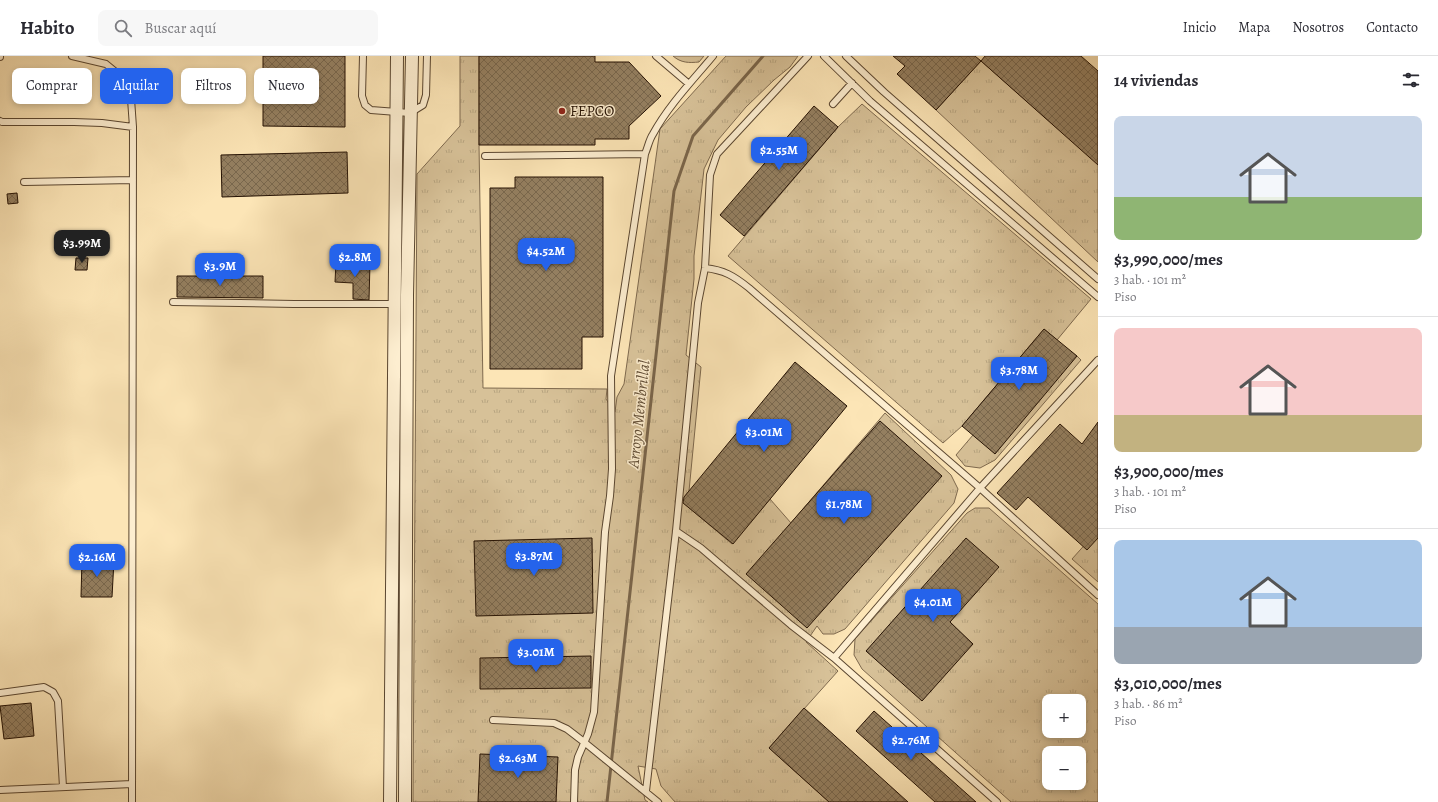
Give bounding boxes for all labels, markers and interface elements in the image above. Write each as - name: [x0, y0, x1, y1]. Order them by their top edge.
- search box: [98, 10, 378, 46]
- text: Habito: [20, 15, 74, 41]
- icon: search: [112, 17, 134, 39]
- text: Buscar aquí: [144, 18, 217, 38]
- text: Inicio: [1183, 18, 1216, 37]
- text: Mapa: [1238, 18, 1270, 37]
- text: Nosotros: [1292, 18, 1344, 37]
- text: Contacto: [1366, 18, 1418, 37]
- chip: Comprar: [12, 68, 92, 104]
- chip: Alquilar: [100, 68, 173, 104]
- chip: Filtros: [181, 68, 246, 104]
- chip: Nuevo: [254, 68, 319, 104]
- text: 14 viviendas: [1114, 69, 1199, 92]
- icon: filters: [1400, 69, 1422, 91]
- place label: FEPCO: [570, 101, 614, 121]
- marker: FEPCO: [557, 106, 567, 116]
- pin: $2.55M: [746, 137, 812, 171]
- text: $2.55M: [760, 141, 798, 158]
- icon: home: [1232, 142, 1304, 214]
- pin: $3.99M: [49, 230, 115, 264]
- text: $3.99M: [63, 234, 101, 251]
- pin: $4.52M: [513, 238, 579, 272]
- text: $4.52M: [527, 242, 565, 259]
- pin: $2.8M: [327, 244, 383, 278]
- text: $2.8M: [338, 248, 372, 265]
- text: $3,990,000/mes: [1114, 248, 1223, 271]
- pin: $3.9M: [192, 253, 248, 287]
- text: $3.9M: [204, 257, 236, 274]
- text: 3 hab. · 101 m²: [1114, 271, 1186, 288]
- text: Piso: [1114, 288, 1136, 305]
- icon: home: [1232, 354, 1304, 426]
- pin: $3.78M: [986, 357, 1052, 391]
- water label: Arroyo Membrillal: [622, 359, 656, 470]
- text: $3.78M: [1000, 361, 1038, 378]
- pin: $3.01M: [731, 419, 797, 453]
- text: $3.01M: [745, 423, 783, 440]
- text: $3,900,000/mes: [1114, 460, 1224, 483]
- text: 3 hab. · 101 m²: [1114, 483, 1186, 500]
- pin: $1.78M: [811, 491, 877, 525]
- text: $1.78M: [825, 495, 863, 512]
- text: Piso: [1114, 500, 1136, 517]
- pin: $3.87M: [501, 543, 567, 577]
- pin: $2.16M: [64, 544, 130, 578]
- text: $3.87M: [515, 547, 553, 564]
- text: $2.16M: [78, 548, 116, 565]
- icon: home: [1232, 566, 1304, 638]
- pin: $4.01M: [900, 589, 966, 623]
- text: $4.01M: [914, 593, 952, 610]
- pin: $3.01M: [503, 639, 569, 673]
- text: $3.01M: [517, 643, 555, 660]
- text: $3,010,000/mes: [1114, 672, 1222, 695]
- map controls: [1042, 694, 1086, 790]
- button: +: [1042, 694, 1086, 738]
- text: 3 hab. · 86 m²: [1114, 695, 1182, 712]
- text: Piso: [1114, 712, 1136, 729]
- pin: $2.76M: [878, 727, 944, 761]
- text: $2.76M: [892, 731, 930, 748]
- pin: $2.63M: [485, 745, 551, 779]
- button: −: [1042, 746, 1086, 790]
- text: $2.63M: [499, 749, 537, 766]

